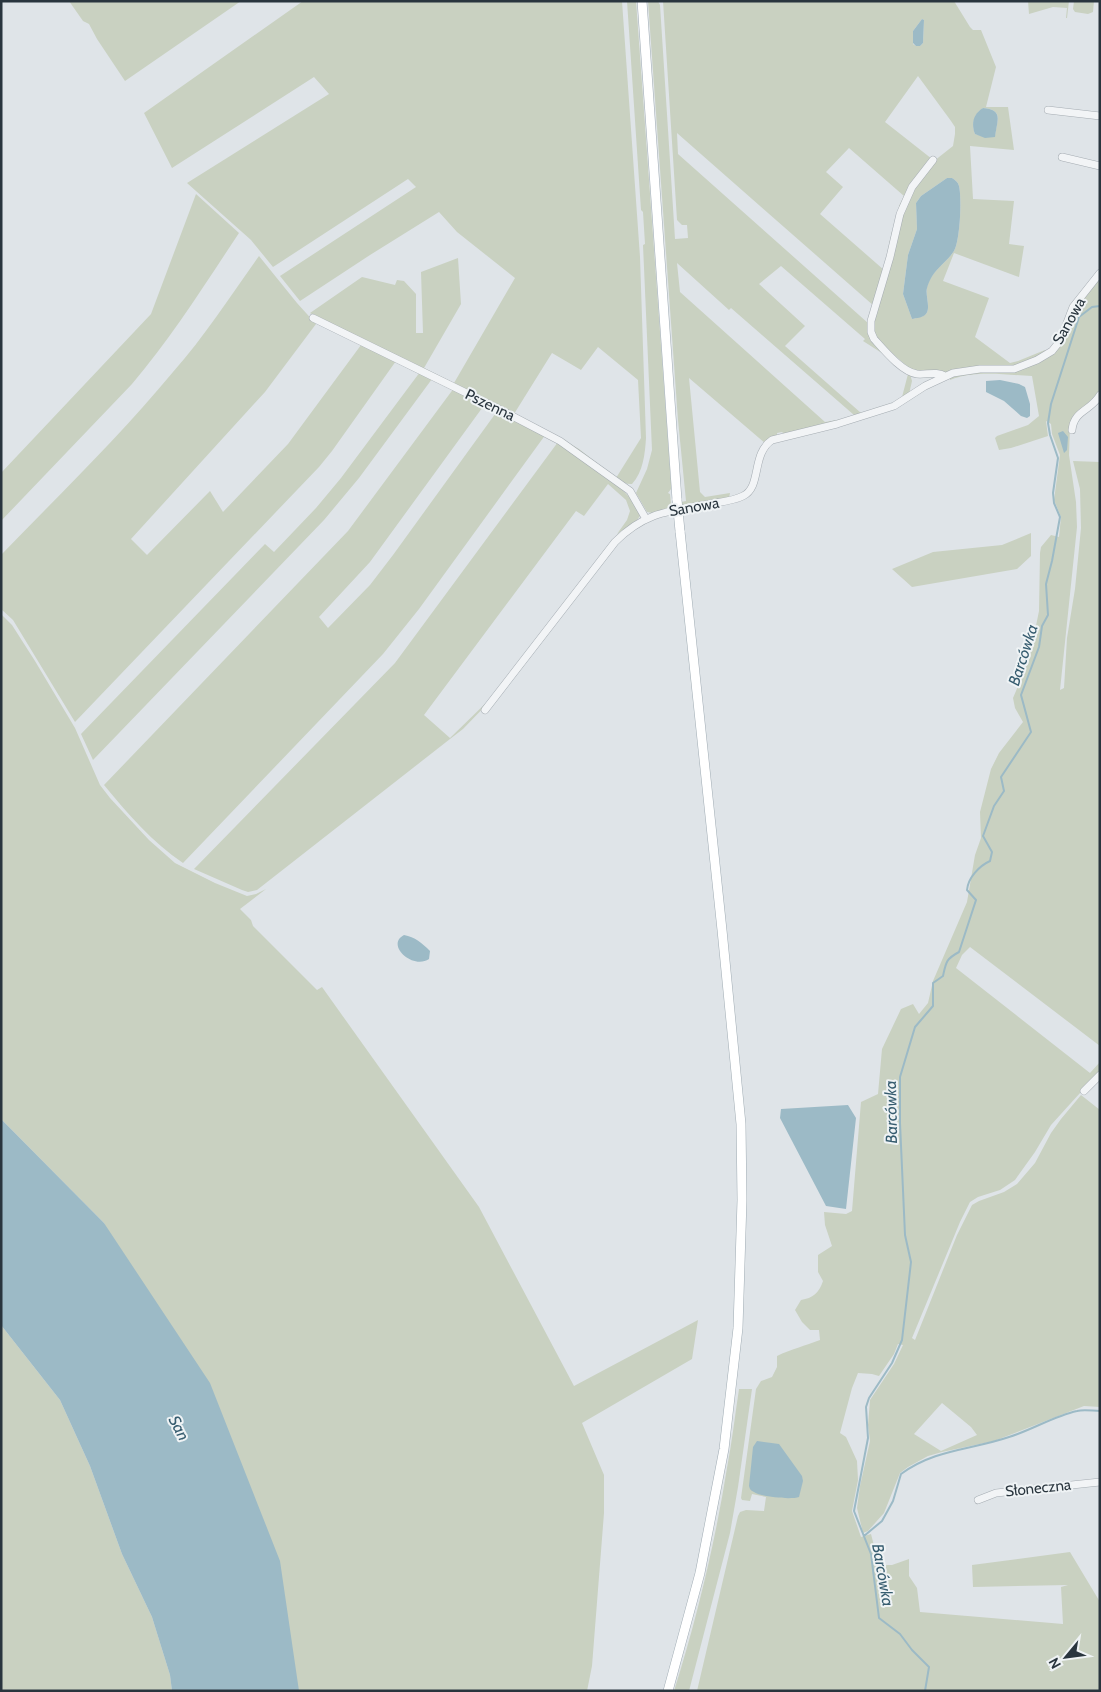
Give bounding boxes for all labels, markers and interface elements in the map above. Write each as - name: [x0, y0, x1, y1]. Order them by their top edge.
- street label: Sanowa: [1049, 294, 1090, 347]
- street label: Pszenna: [462, 385, 519, 425]
- street label: Sanowa: [668, 494, 721, 520]
- water label: Barcówka: [1004, 622, 1042, 688]
- water label: Barcówka: [881, 1080, 901, 1144]
- water label: San: [165, 1412, 193, 1444]
- street label: Słoneczna: [1004, 1476, 1073, 1500]
- water label: Barcówka: [868, 1542, 898, 1608]
- north arrow: [1041, 1632, 1091, 1682]
- text: N: [1044, 1655, 1065, 1672]

